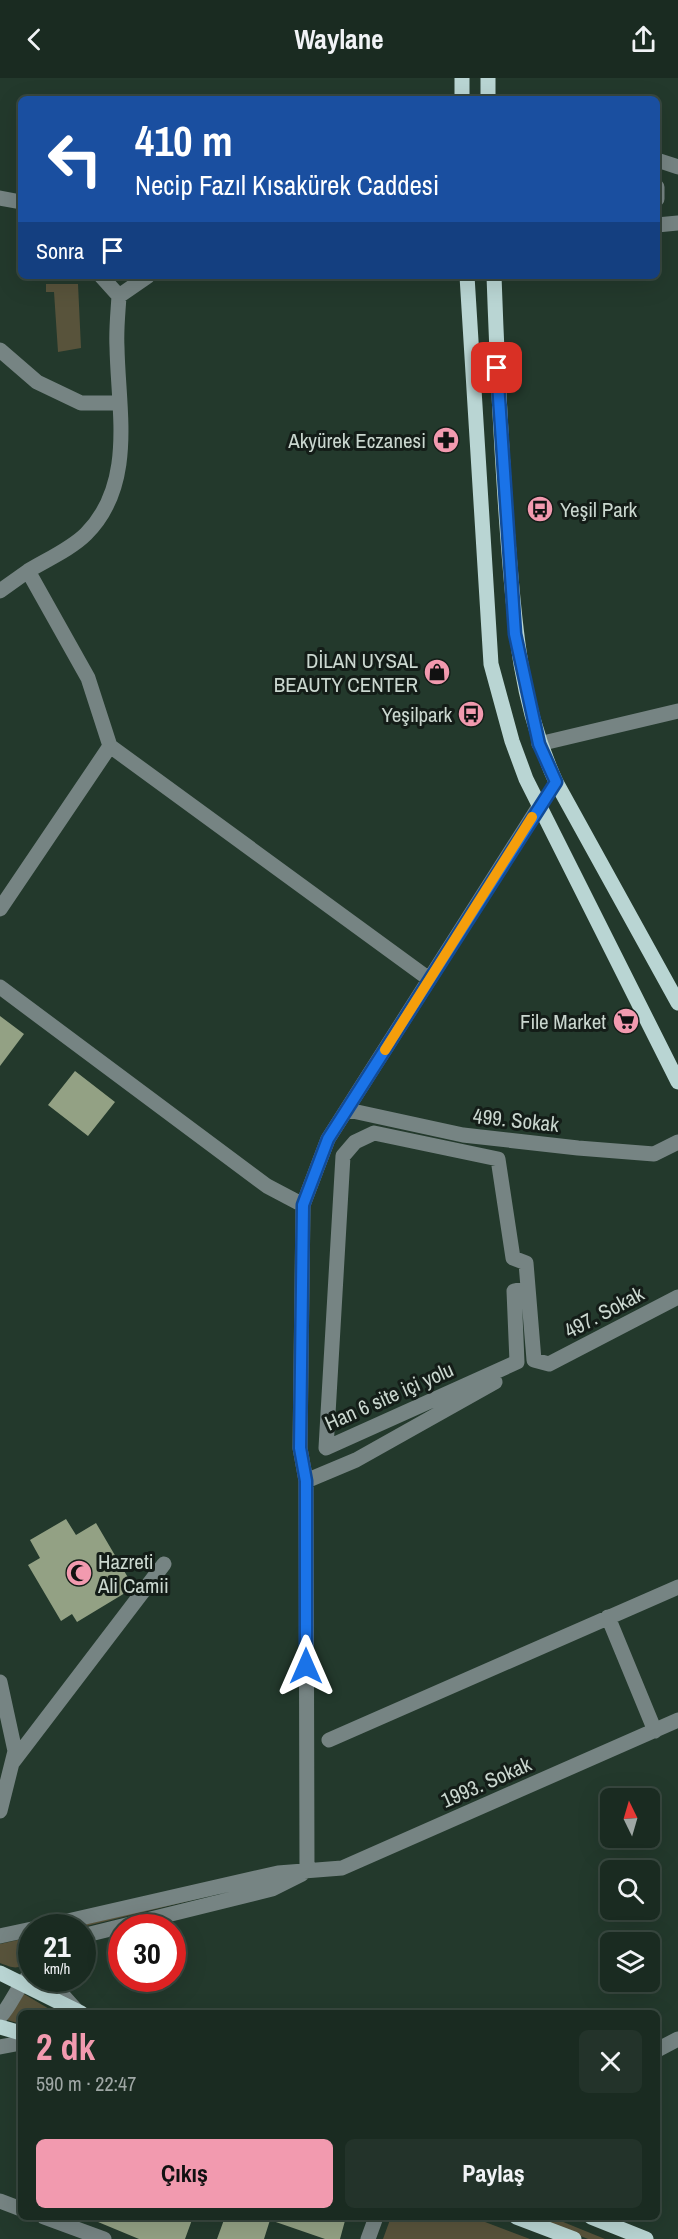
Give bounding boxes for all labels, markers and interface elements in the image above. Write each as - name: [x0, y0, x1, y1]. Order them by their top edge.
- text: Waylane: [294, 21, 384, 57]
- icon: back: [18, 23, 51, 56]
- icon: share: [627, 23, 660, 56]
- text: 410 m: [135, 113, 233, 169]
- icon: left: [36, 120, 114, 198]
- text: Necip Fazıl Kısakürek Caddesi: [135, 167, 439, 203]
- icon: arrive: [96, 234, 129, 267]
- text: Sonra: [36, 236, 84, 266]
- pin: [471, 342, 522, 393]
- icon: arrive: [480, 351, 513, 384]
- pharmacy icon: Akyürek Eczanesi: [431, 425, 461, 455]
- place label: Akyürek Eczanesi: [287, 426, 426, 455]
- bus stop icon: Yeşil Park: [525, 494, 555, 524]
- place label: Yeşil Park: [560, 495, 638, 524]
- place label: DİLAN UYSAL BEAUTY CENTER: [274, 646, 418, 699]
- shop icon: DİLAN UYSAL BEAUTY CENTER: [422, 657, 452, 687]
- bus stop icon: Yeşilpark: [456, 699, 486, 729]
- place label: Yeşilpark: [382, 700, 452, 729]
- supermarket icon: File Market: [611, 1006, 641, 1036]
- place label: File Market: [520, 1007, 606, 1036]
- street label: 499. Sokak: [472, 1101, 561, 1139]
- street label: 497. Sokak: [559, 1279, 649, 1345]
- street label: Han 6 site içi yolu: [320, 1355, 458, 1437]
- place label: Hazreti Ali Camii: [97, 1547, 169, 1600]
- mosque icon: Hazreti Ali Camii: [64, 1558, 94, 1588]
- position arrow: [274, 1634, 338, 1698]
- street label: 1993. Sokak: [436, 1749, 536, 1815]
- north arrow: [600, 1788, 660, 1848]
- map controls: [600, 1788, 660, 1992]
- button: search: [600, 1860, 660, 1920]
- speed limit sign: 30: [108, 1914, 186, 1992]
- text: 21: [43, 1926, 71, 1966]
- button: layers: [600, 1932, 660, 1992]
- text: km/h: [44, 1958, 70, 1979]
- text: 2 dk: [36, 2023, 95, 2071]
- button: close: [579, 2030, 642, 2093]
- text: 590 m · 22:47: [36, 2070, 136, 2097]
- button: Çıkış: [36, 2139, 333, 2208]
- button: Paylaş: [345, 2139, 642, 2208]

